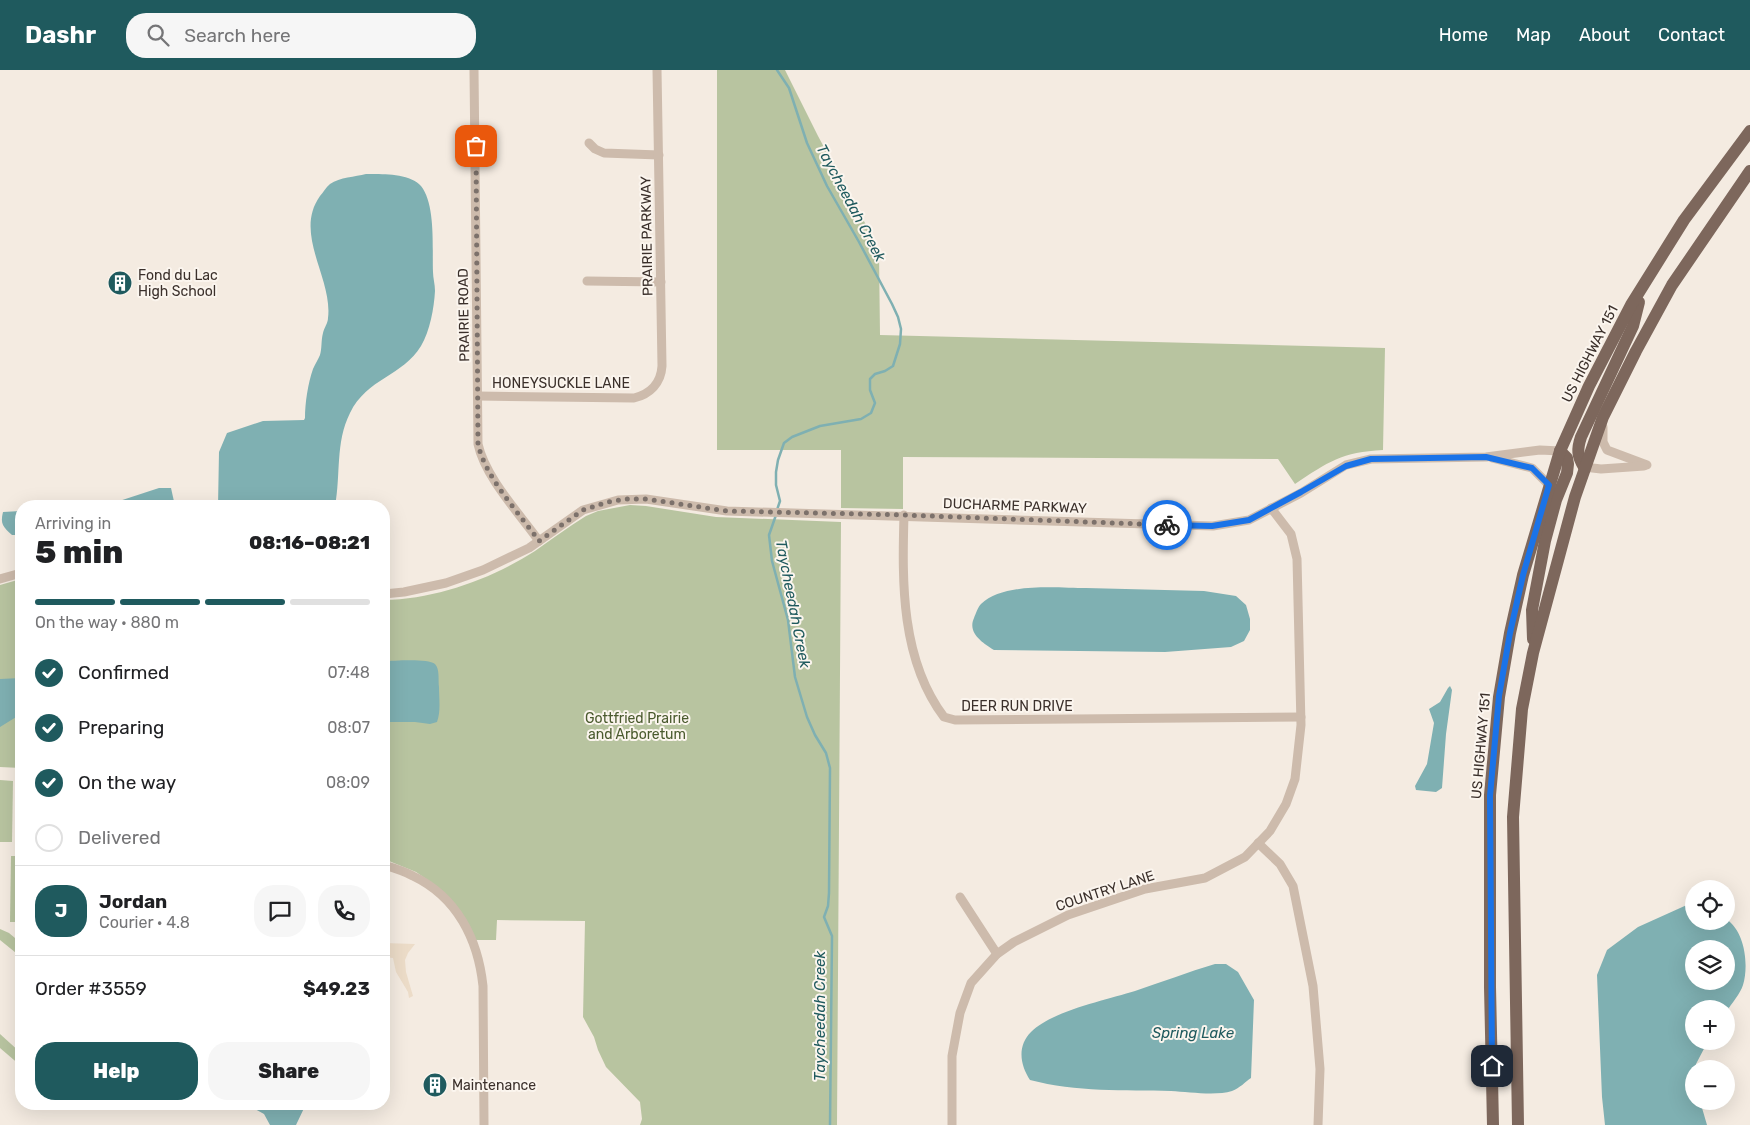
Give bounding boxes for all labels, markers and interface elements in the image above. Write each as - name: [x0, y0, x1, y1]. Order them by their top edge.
- search box: [126, 13, 476, 58]
- text: Dashr: [25, 21, 96, 49]
- icon: search: [144, 21, 172, 49]
- text: Search here: [184, 24, 291, 47]
- text: Home: [1439, 24, 1488, 46]
- text: Map: [1516, 24, 1551, 46]
- text: About: [1579, 24, 1630, 46]
- text: Contact: [1658, 24, 1725, 46]
- pin: [455, 125, 497, 167]
- icon: bag: [462, 132, 490, 160]
- water label: Taycheedah Creek: [812, 141, 890, 265]
- street label: PRAIRIE PARKWAY: [637, 176, 657, 296]
- place label: Fond du Lac High School: [138, 267, 218, 300]
- street label: PRAIRIE ROAD: [455, 268, 473, 362]
- building icon: Fond du Lac High School: [107, 270, 133, 296]
- street label: US HIGHWAY 151: [1558, 303, 1622, 405]
- street label: HONEYSUCKLE LANE: [492, 375, 630, 392]
- street label: DUCHARME PARKWAY: [943, 495, 1087, 517]
- courier: [1142, 500, 1192, 550]
- icon: bike: [1153, 511, 1181, 539]
- text: Arriving in: [35, 514, 111, 533]
- text: 08:16–08:21: [249, 531, 370, 554]
- text: 5 min: [35, 533, 123, 571]
- water label: Taycheedah Creek: [772, 538, 814, 670]
- text: On the way · 880 m: [35, 613, 179, 632]
- icon: check: [35, 659, 63, 687]
- text: Confirmed: [78, 661, 169, 684]
- text: 07:48: [327, 663, 370, 682]
- street label: US HIGHWAY 151: [1468, 692, 1494, 800]
- street label: DEER RUN DRIVE: [961, 698, 1073, 715]
- park label: Gottfried Prairie and Arboretum: [585, 710, 689, 743]
- icon: check: [35, 714, 63, 742]
- text: Preparing: [78, 716, 164, 739]
- text: 08:07: [327, 718, 370, 737]
- icon: check: [35, 769, 63, 797]
- text: On the way: [78, 771, 176, 794]
- text: 08:09: [326, 773, 370, 792]
- text: Delivered: [78, 826, 161, 849]
- street label: COUNTRY LANE: [1053, 867, 1157, 915]
- map controls: [1685, 880, 1735, 1110]
- button: locate: [1685, 880, 1735, 930]
- button: chat: [254, 885, 306, 937]
- button: phone: [318, 885, 370, 937]
- text: Jordan: [99, 890, 167, 913]
- text: J: [55, 899, 67, 922]
- text: Courier · 4.8: [99, 913, 190, 932]
- button: layers: [1685, 940, 1735, 990]
- water label: Taycheedah Creek: [811, 951, 829, 1081]
- text: Order #3559: [35, 977, 147, 1000]
- text: $49.23: [303, 977, 370, 1000]
- button: +: [1685, 1000, 1735, 1050]
- water label: Spring Lake: [1152, 1024, 1235, 1042]
- button: Help: [35, 1042, 198, 1100]
- button: Share: [208, 1042, 370, 1100]
- pin: [1471, 1045, 1513, 1087]
- icon: home: [1478, 1052, 1506, 1080]
- button: −: [1685, 1060, 1735, 1110]
- building icon: Maintenance: [422, 1072, 448, 1098]
- place label: Maintenance: [452, 1077, 536, 1094]

